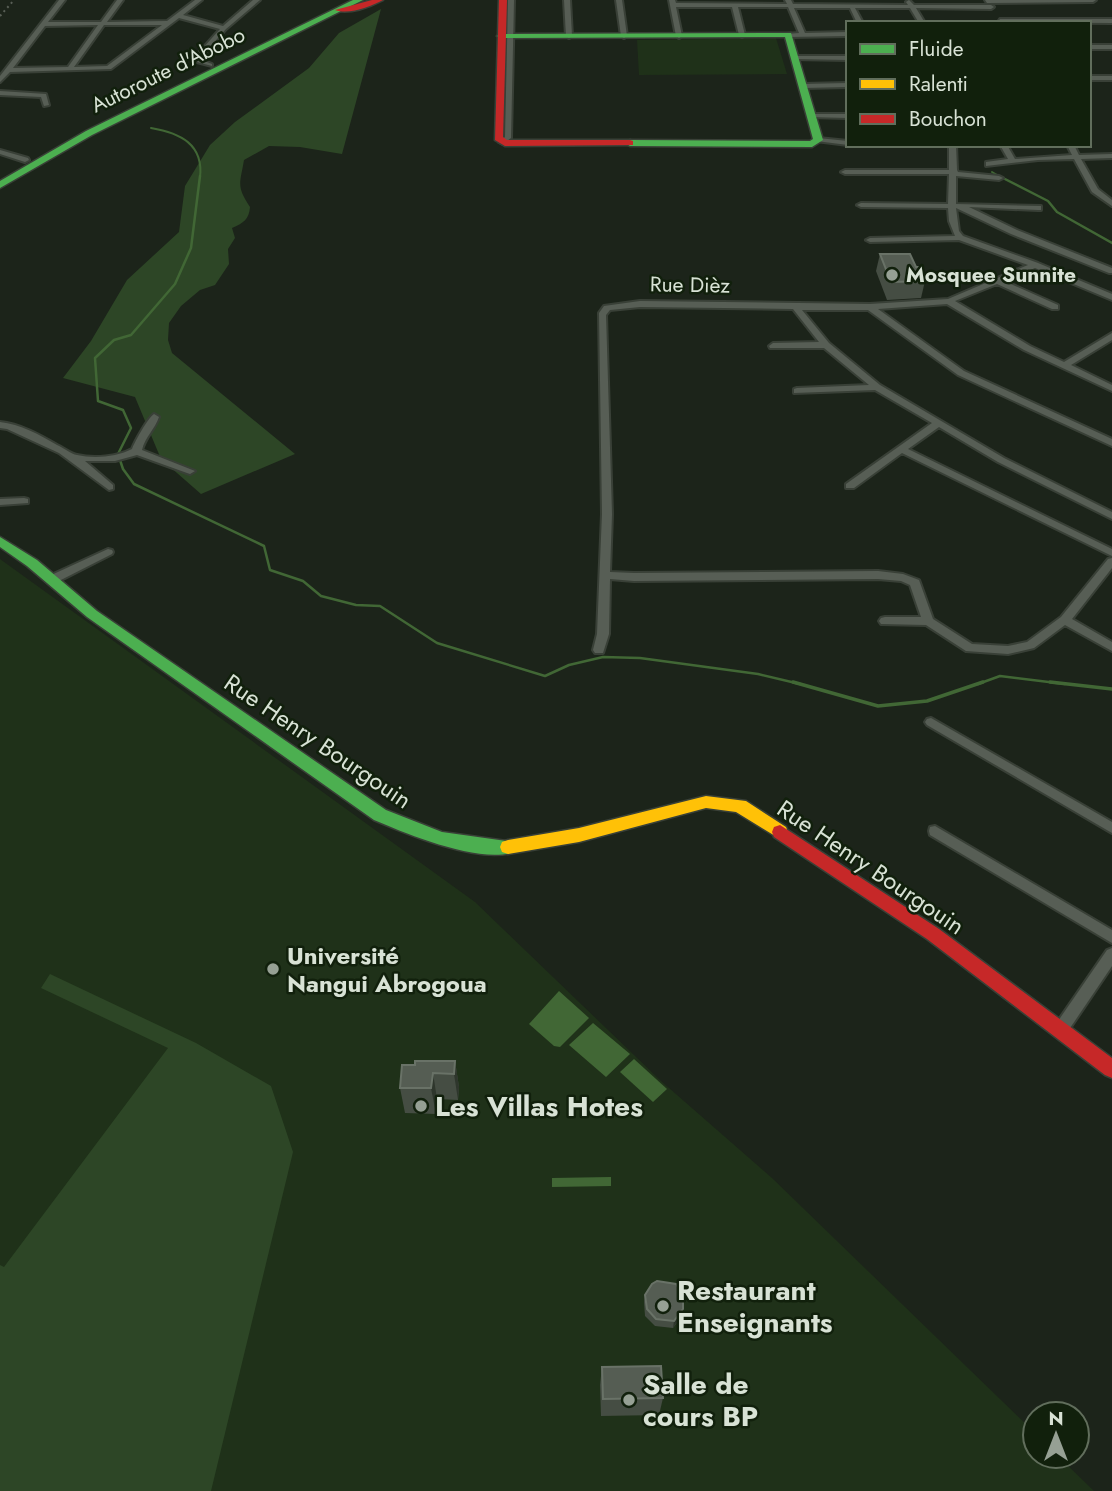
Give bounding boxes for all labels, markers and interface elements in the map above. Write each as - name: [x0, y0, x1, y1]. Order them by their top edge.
- street label: Autoroute d'Abobo: [86, 20, 250, 120]
- legend: [846, 21, 1091, 147]
- text: Fluide: [909, 34, 964, 64]
- text: Ralenti: [909, 69, 968, 99]
- text: Bouchon: [909, 104, 987, 134]
- place label: Mosquee Sunnite: [906, 260, 1076, 290]
- marker: Mosquee Sunnite: [884, 267, 900, 283]
- street label: Rue Dièz: [650, 269, 731, 301]
- street label: Rue Henry Bourgouin: [217, 665, 419, 817]
- street label: Rue Henry Bourgouin: [770, 791, 972, 943]
- place label: Université Nangui Abrogoua: [287, 938, 487, 1001]
- marker: Université Nangui Abrogoua: [265, 961, 281, 977]
- place label: Les Villas Hotes: [435, 1086, 643, 1127]
- marker: Les Villas Hotes: [413, 1098, 429, 1114]
- place label: Restaurant Enseignants: [677, 1270, 833, 1343]
- marker: Restaurant Enseignants: [655, 1298, 671, 1314]
- place label: Salle de cours BP: [643, 1364, 758, 1437]
- marker: Salle de cours BP: [621, 1392, 637, 1408]
- north arrow: [1021, 1400, 1091, 1470]
- text: N: [1048, 1405, 1064, 1432]

